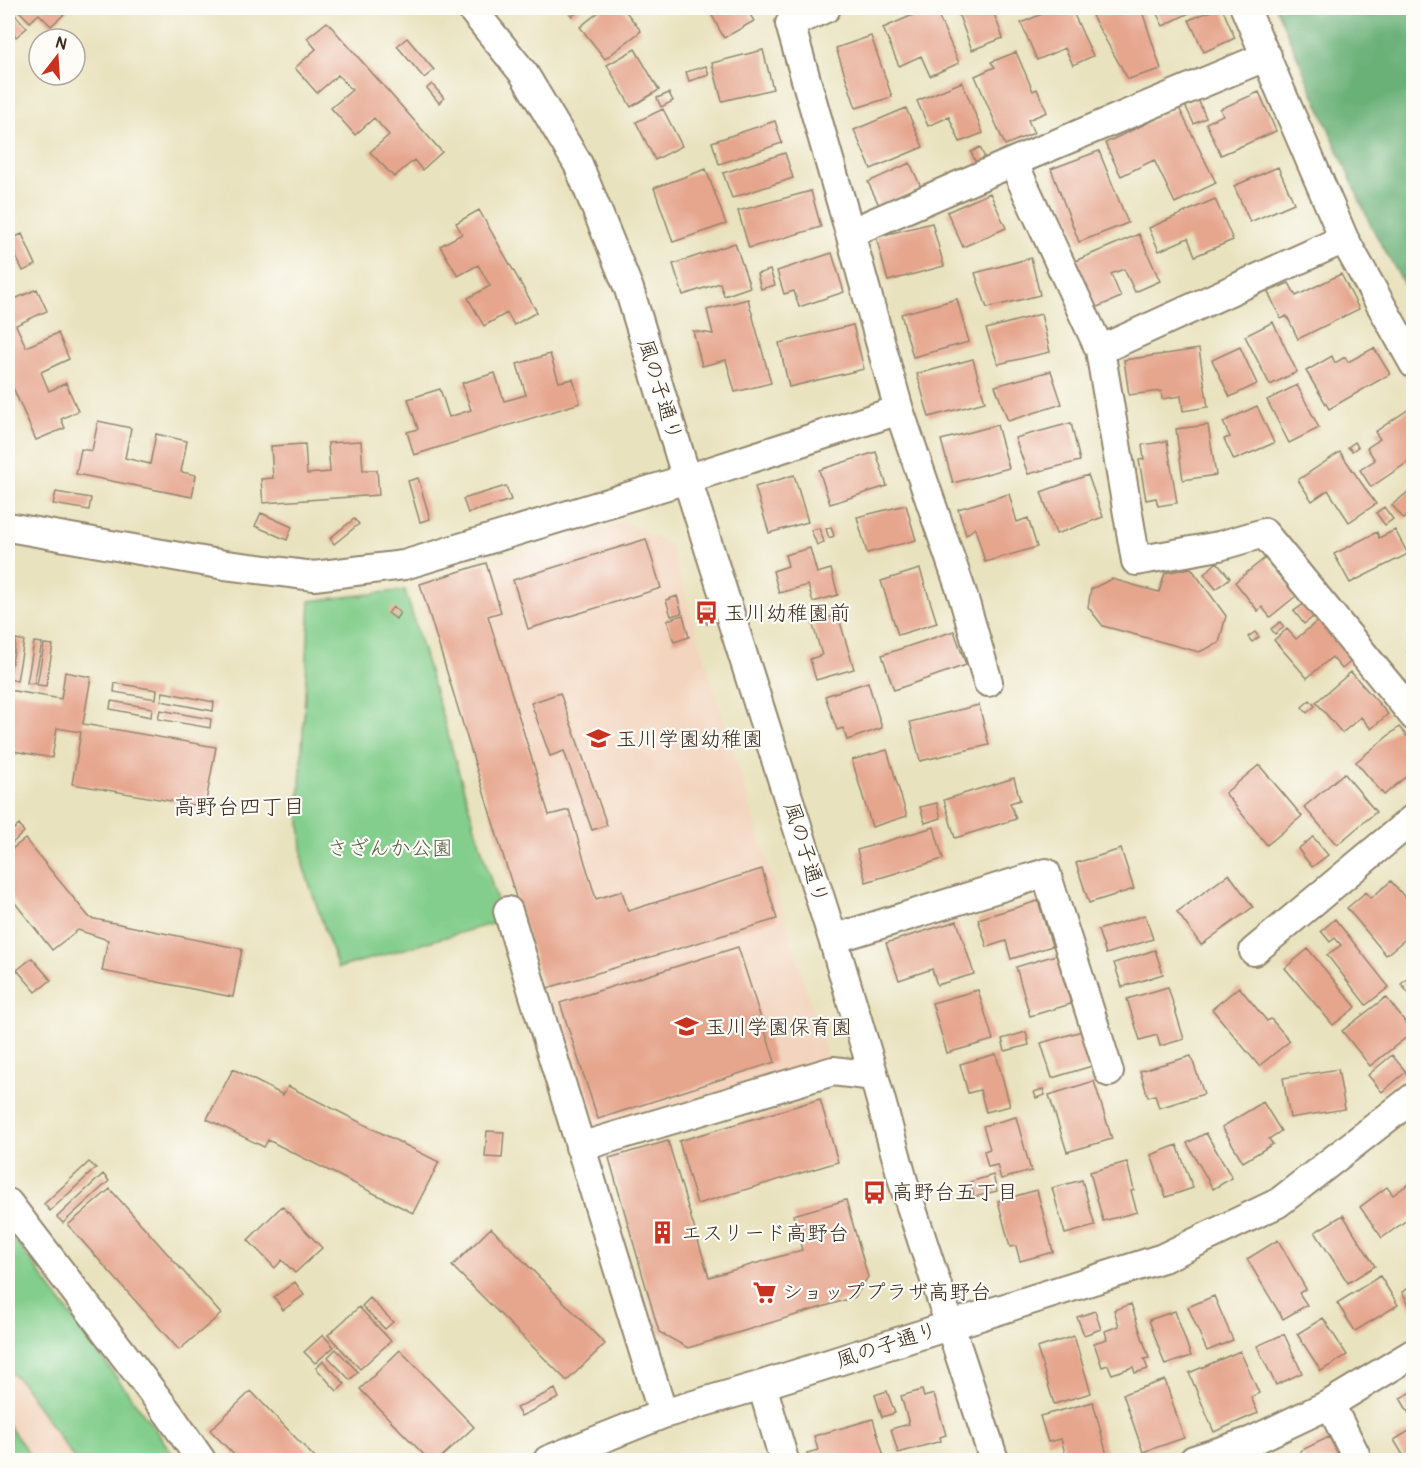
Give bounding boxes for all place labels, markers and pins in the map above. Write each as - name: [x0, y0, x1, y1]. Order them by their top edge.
- bus stop icon: 玉川幼稚園前: [693, 600, 719, 626]
- place label: 玉川幼稚園前: [724, 600, 850, 627]
- school or university icon: 玉川学園幼稚園: [585, 726, 611, 752]
- place label: 玉川学園幼稚園: [616, 726, 763, 753]
- school or university icon: 玉川学園保育園: [674, 1014, 700, 1040]
- place label: 玉川学園保育園: [705, 1014, 852, 1041]
- bus stop icon: 高野台五丁目: [861, 1179, 887, 1205]
- place label: 高野台五丁目: [892, 1179, 1018, 1206]
- building icon: エスリード高野台: [650, 1220, 676, 1246]
- place label: エスリード高野台: [681, 1220, 849, 1247]
- supermarket icon: ショッププラザ高野台: [751, 1279, 777, 1305]
- place label: ショッププラザ高野台: [782, 1279, 991, 1306]

